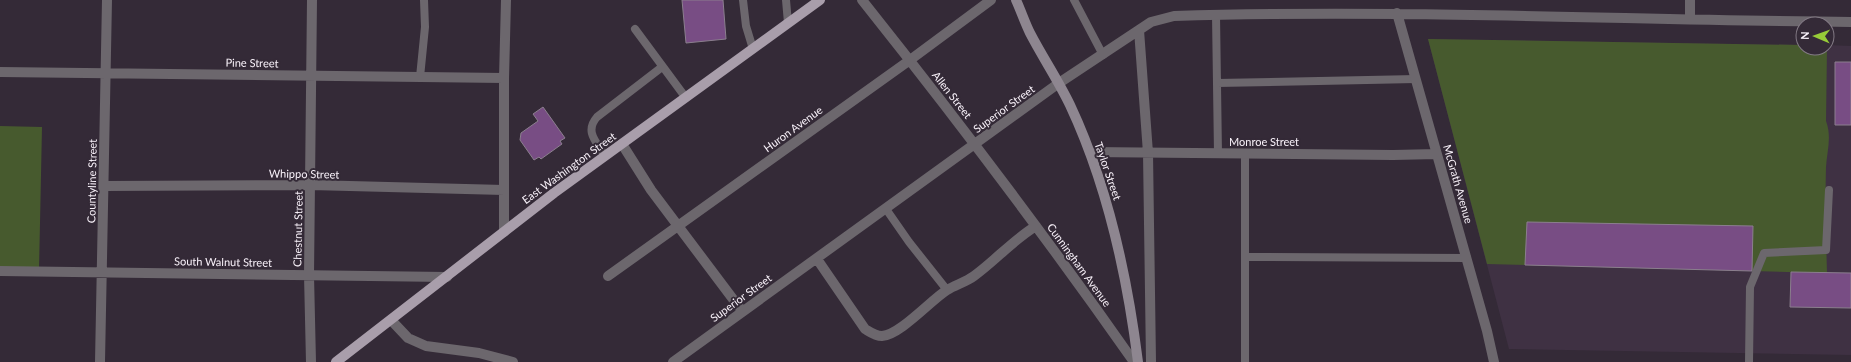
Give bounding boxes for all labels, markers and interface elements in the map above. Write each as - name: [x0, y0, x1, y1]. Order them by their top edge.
- north arrow: [1795, 16, 1835, 56]
- text: N: [1798, 31, 1811, 40]
- street label: Pine Street: [225, 56, 279, 69]
- street label: Allen Street: [930, 68, 975, 121]
- street label: Superior Street: [971, 82, 1037, 135]
- street label: Huron Avenue: [761, 103, 825, 154]
- street label: East Washington Street: [519, 129, 618, 206]
- street label: Monroe Street: [1229, 135, 1299, 148]
- street label: Countyline Street: [84, 139, 99, 223]
- street label: Taylor Street: [1092, 140, 1125, 202]
- street label: McGrath Avenue: [1441, 143, 1476, 225]
- street label: Whippo Street: [269, 166, 339, 181]
- street label: Chestnut Street: [290, 191, 305, 267]
- street label: Cunningham Avenue: [1045, 221, 1114, 309]
- street label: South Walnut Street: [174, 254, 272, 269]
- street label: Superior Street: [708, 271, 774, 324]

